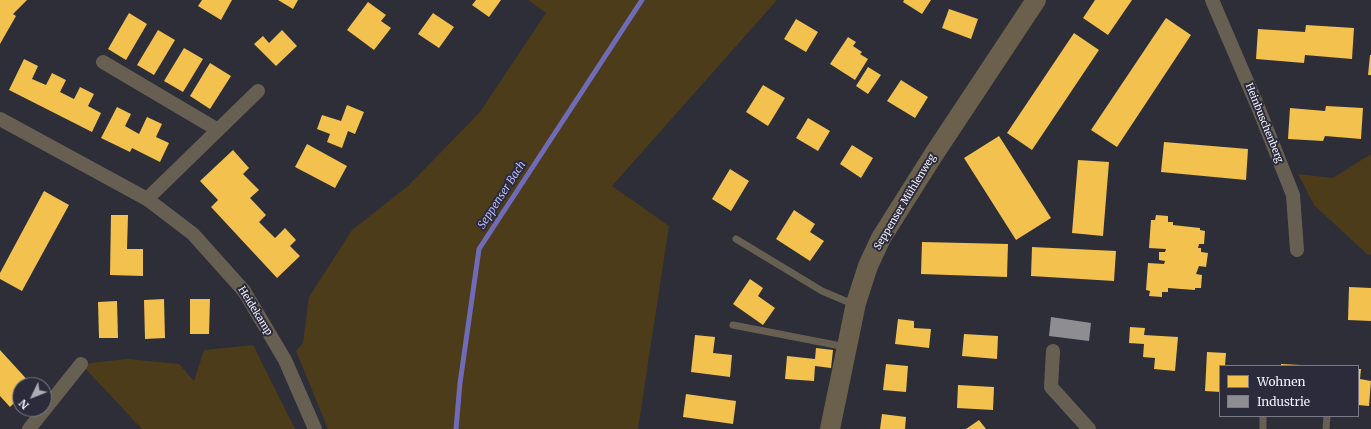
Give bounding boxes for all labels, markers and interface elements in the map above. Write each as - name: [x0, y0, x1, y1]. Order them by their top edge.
- street label: Heinbuschenberg: [1243, 81, 1285, 165]
- street label: Seppenser Mühlenweg: [872, 152, 938, 252]
- water label: Seppenser Bach: [475, 159, 529, 231]
- street label: Heidekamp: [235, 284, 275, 338]
- legend: [1219, 365, 1359, 417]
- text: Wohnen: [1257, 374, 1305, 389]
- north arrow: [12, 377, 52, 417]
- text: Industrie: [1257, 394, 1310, 409]
- text: N: [16, 397, 32, 412]

